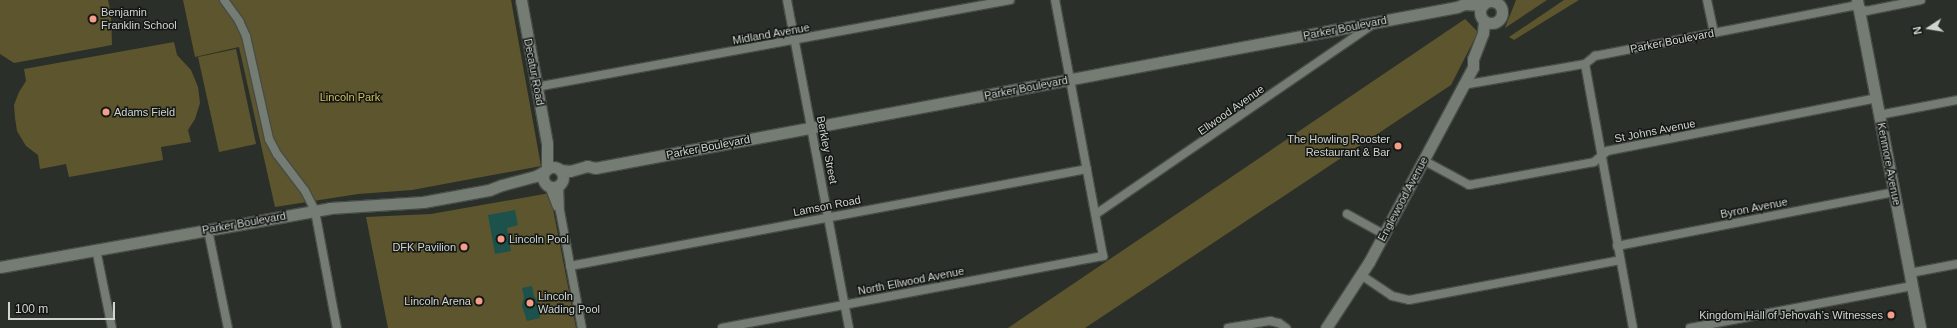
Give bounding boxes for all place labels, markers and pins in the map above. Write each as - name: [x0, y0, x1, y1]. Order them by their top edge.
- place label: Benjamin Franklin School: [101, 6, 177, 32]
- marker: Benjamin Franklin School: [88, 14, 98, 24]
- place label: Adams Field: [114, 105, 175, 119]
- marker: Adams Field: [101, 107, 111, 117]
- place label: The Howling Rooster Restaurant & Bar: [1287, 133, 1390, 159]
- marker: The Howling Rooster Restaurant & Bar: [1393, 141, 1403, 151]
- place label: Lincoln Pool: [509, 232, 569, 246]
- marker: Lincoln Pool: [496, 234, 506, 244]
- place label: DFK Pavilion: [392, 240, 456, 254]
- marker: DFK Pavilion: [459, 242, 469, 252]
- place label: Lincoln Wading Pool: [538, 290, 600, 316]
- place label: Lincoln Arena: [404, 294, 471, 308]
- marker: Lincoln Arena: [474, 296, 484, 306]
- marker: Lincoln Wading Pool: [525, 298, 535, 308]
- place label: Kingdom Hall of Jehovah’s Witnesses: [1699, 308, 1883, 322]
- marker: Kingdom Hall of Jehovah’s Witnesses: [1886, 310, 1896, 320]

